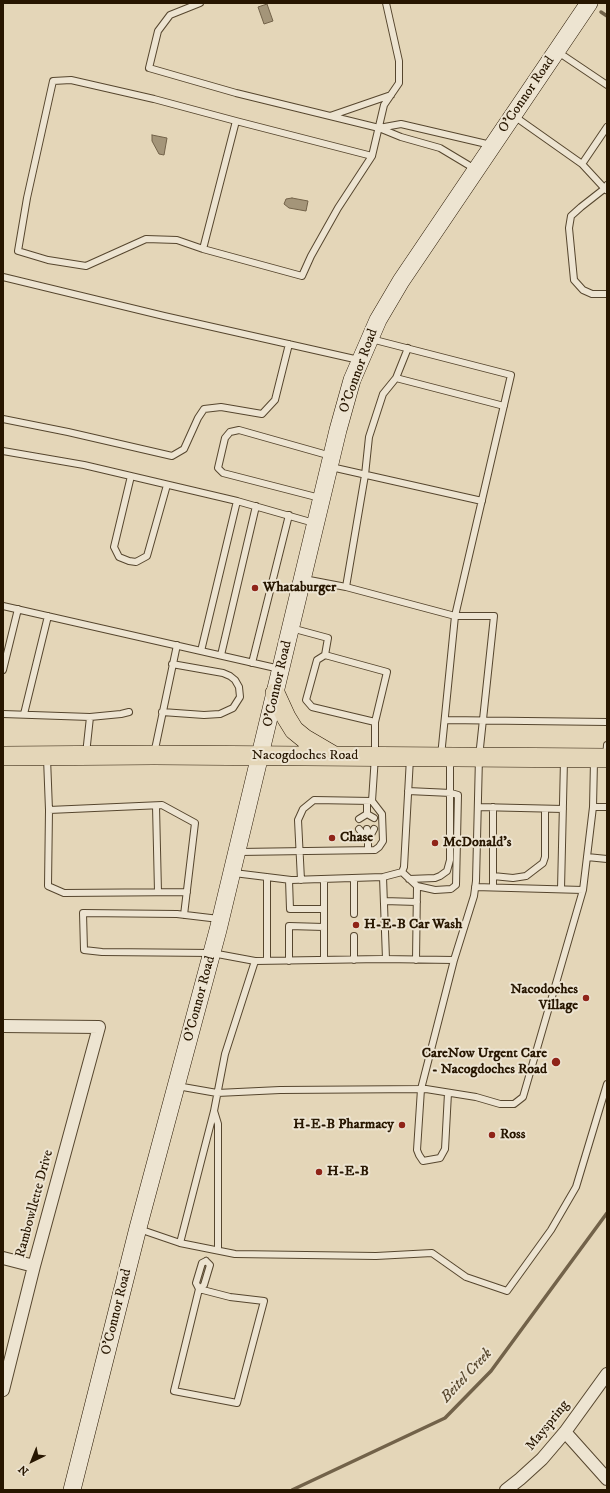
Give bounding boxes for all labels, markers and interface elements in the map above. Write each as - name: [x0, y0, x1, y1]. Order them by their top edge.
- street label: O'Connor Road: [495, 54, 559, 136]
- street label: O'Connor Road: [336, 327, 382, 415]
- place label: Whataburger: [263, 580, 336, 596]
- marker: Whataburger: [250, 583, 260, 593]
- street label: O'Connor Road: [260, 639, 296, 729]
- street label: Nacogdoches Road: [252, 748, 358, 764]
- place label: Chase: [340, 830, 373, 846]
- marker: Chase: [327, 833, 337, 843]
- place label: McDonald's: [443, 835, 511, 851]
- marker: McDonald's: [430, 838, 440, 848]
- place label: H-E-B Car Wash: [364, 917, 462, 933]
- marker: H-E-B Car Wash: [351, 920, 361, 930]
- street label: O'Connor Road: [180, 954, 220, 1044]
- place label: Nacodoches Village: [510, 982, 578, 1014]
- marker: Nacodoches Village: [581, 993, 591, 1003]
- place label: CareNow Urgent Care - Nacogdoches Road: [422, 1046, 547, 1078]
- marker: CareNow Urgent Care - Nacogdoches Road: [550, 1056, 562, 1068]
- place label: H-E-B Pharmacy: [293, 1117, 394, 1133]
- marker: H-E-B Pharmacy: [397, 1120, 407, 1130]
- place label: Ross: [500, 1127, 525, 1143]
- marker: Ross: [487, 1130, 497, 1140]
- street label: Rambowllette Drive: [13, 1148, 57, 1260]
- place label: H-E-B: [327, 1164, 369, 1180]
- marker: H-E-B: [314, 1167, 324, 1177]
- street label: O'Connor Road: [98, 1267, 136, 1357]
- water label: Beitel Creek: [438, 1345, 496, 1407]
- street label: Mayspring: [523, 1397, 573, 1455]
- north arrow: [12, 1441, 52, 1481]
- text: N: [16, 1462, 32, 1478]

